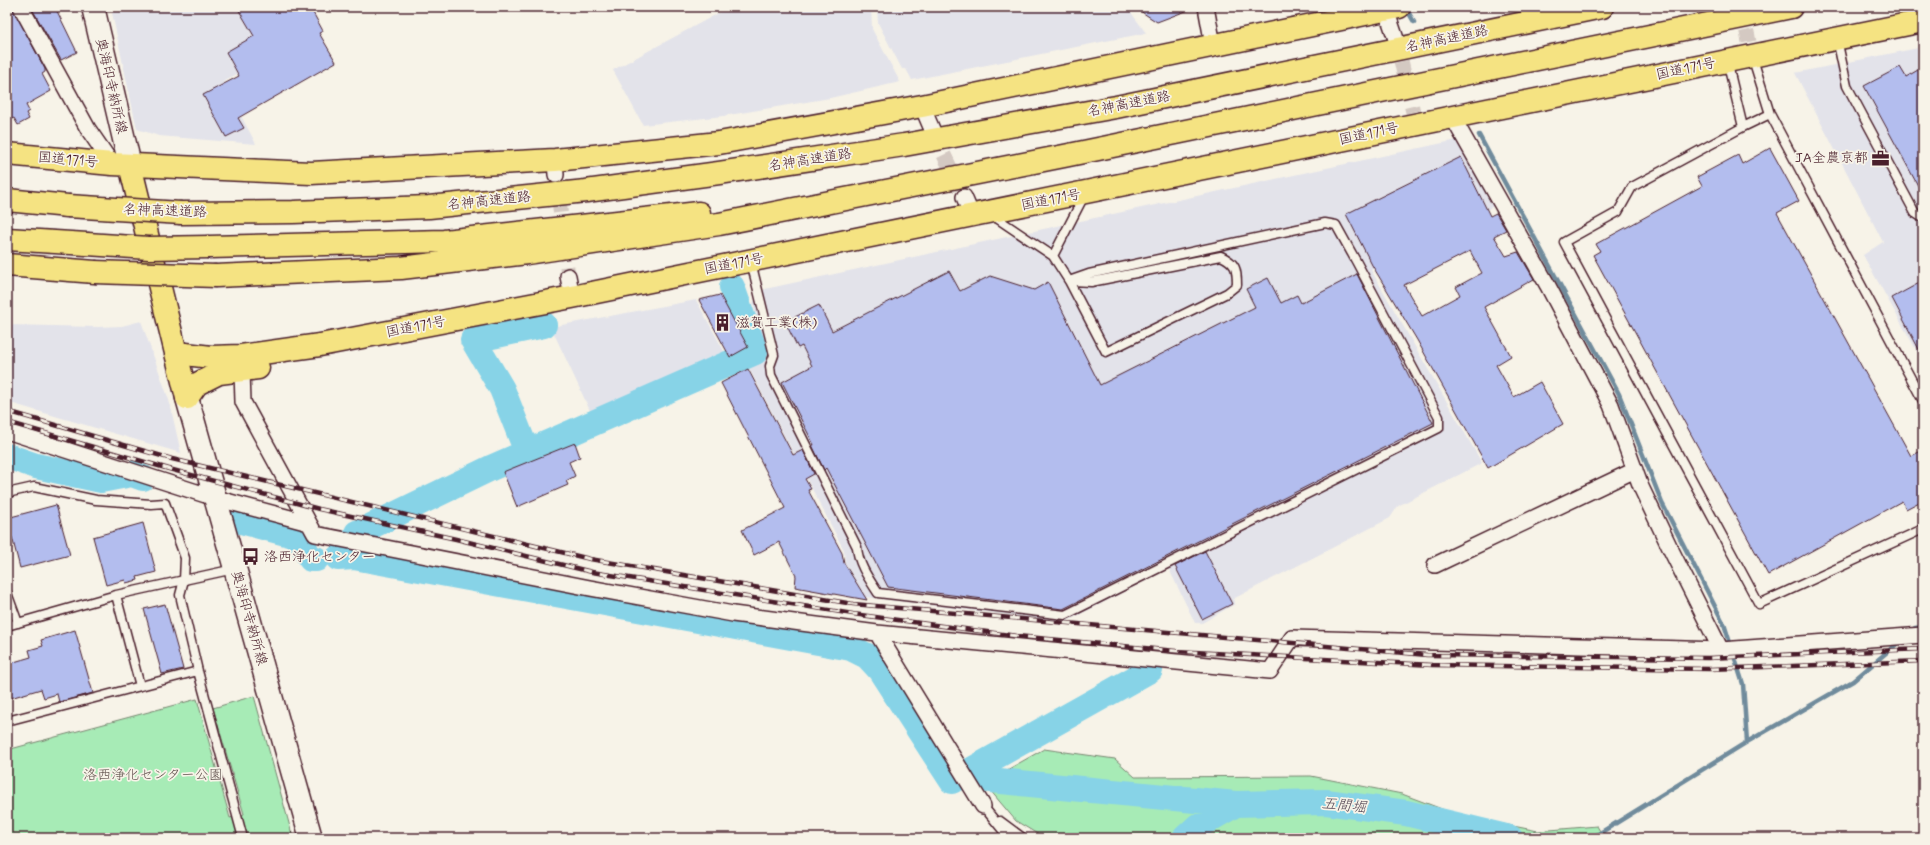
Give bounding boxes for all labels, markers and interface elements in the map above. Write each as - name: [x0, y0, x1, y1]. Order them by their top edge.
- street label: 名神高速道路: [1404, 21, 1490, 57]
- street label: 奥海印寺納所線: [91, 36, 131, 136]
- street label: 国道171号: [1654, 54, 1718, 84]
- street label: 名神高速道路: [1086, 87, 1172, 121]
- street label: 国道171号: [1337, 119, 1401, 149]
- street label: 名神高速道路: [767, 145, 853, 175]
- street label: 国道171号: [37, 148, 99, 172]
- office icon: JA全農京都: [1871, 148, 1891, 168]
- place label: JA全農京都: [1795, 149, 1868, 167]
- street label: 国道171号: [1019, 185, 1083, 215]
- street label: 名神高速道路: [446, 188, 532, 214]
- street label: 名神高速道路: [123, 201, 207, 221]
- street label: 国道171号: [702, 249, 766, 279]
- street label: 国道171号: [384, 312, 448, 342]
- building icon: 滋賀工業(株): [713, 313, 733, 333]
- place label: 滋賀工業(株): [736, 314, 817, 332]
- bus stop icon: 洛西浄化センター: [241, 547, 261, 567]
- place label: 洛西浄化センター: [264, 548, 375, 566]
- street label: 奥海印寺納所線: [227, 568, 271, 668]
- park label: 洛西浄化センター公園: [83, 766, 223, 784]
- water label: 五間堀: [1321, 794, 1368, 818]

